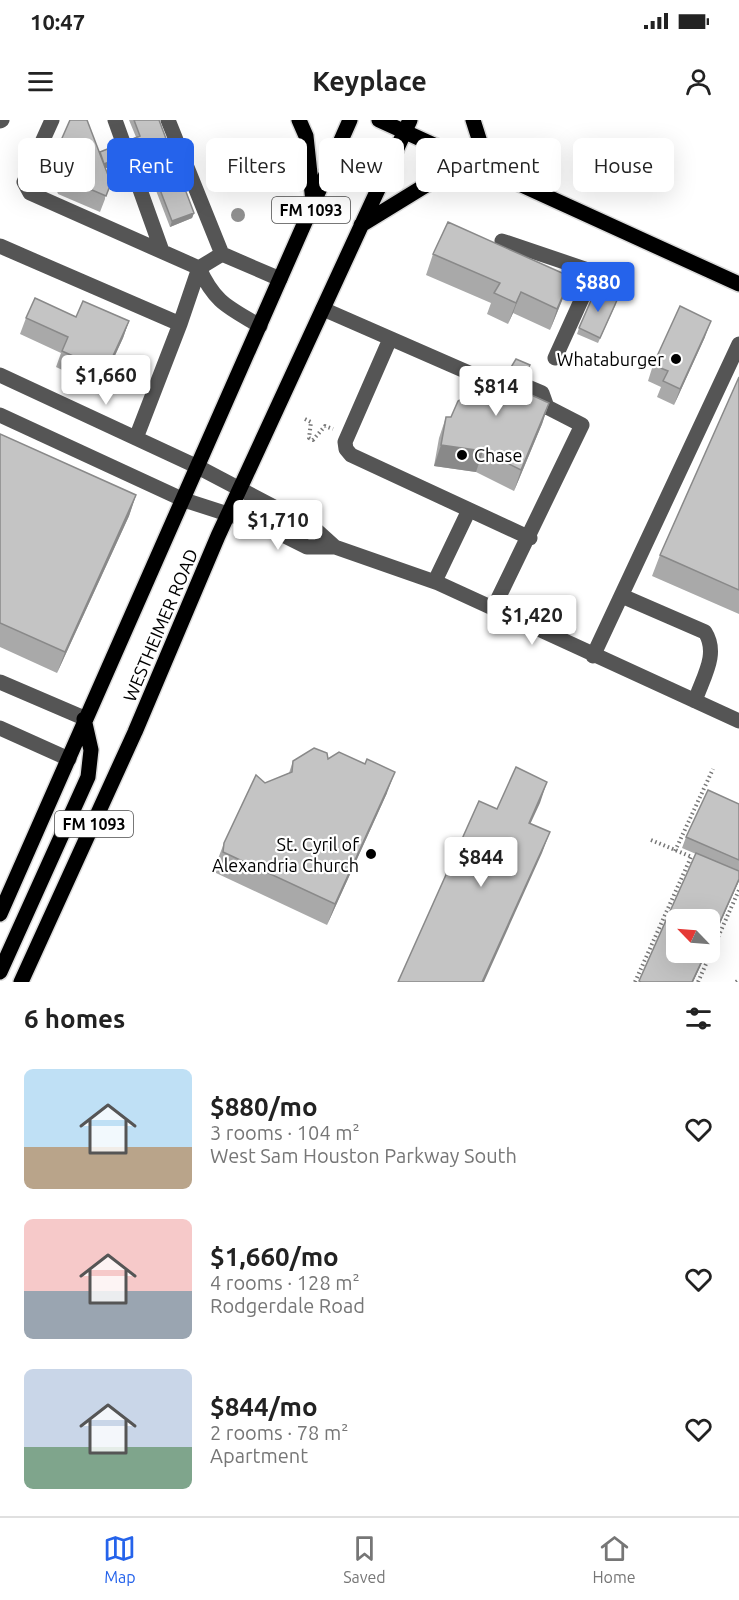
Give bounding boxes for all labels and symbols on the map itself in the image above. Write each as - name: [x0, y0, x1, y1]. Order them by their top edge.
- road number: FM 1093: [272, 197, 350, 223]
- pin: $880: [562, 262, 634, 313]
- place label: Whataburger: [557, 349, 664, 369]
- marker: Whataburger: [669, 352, 683, 366]
- pin: $1,660: [57, 355, 155, 406]
- pin: $814: [460, 366, 532, 417]
- place label: Chase: [474, 445, 522, 465]
- marker: Chase: [455, 448, 469, 462]
- pin: $1,710: [229, 500, 327, 551]
- street label: WESTHEIMER ROAD: [119, 546, 201, 704]
- pin: $1,420: [483, 595, 581, 646]
- road number: FM 1093: [55, 811, 133, 837]
- place label: St. Cyril of Alexandria Church: [212, 834, 359, 875]
- pin: $844: [445, 837, 517, 888]
- marker: St. Cyril of Alexandria Church: [364, 847, 378, 861]
- north arrow: [666, 909, 720, 963]

